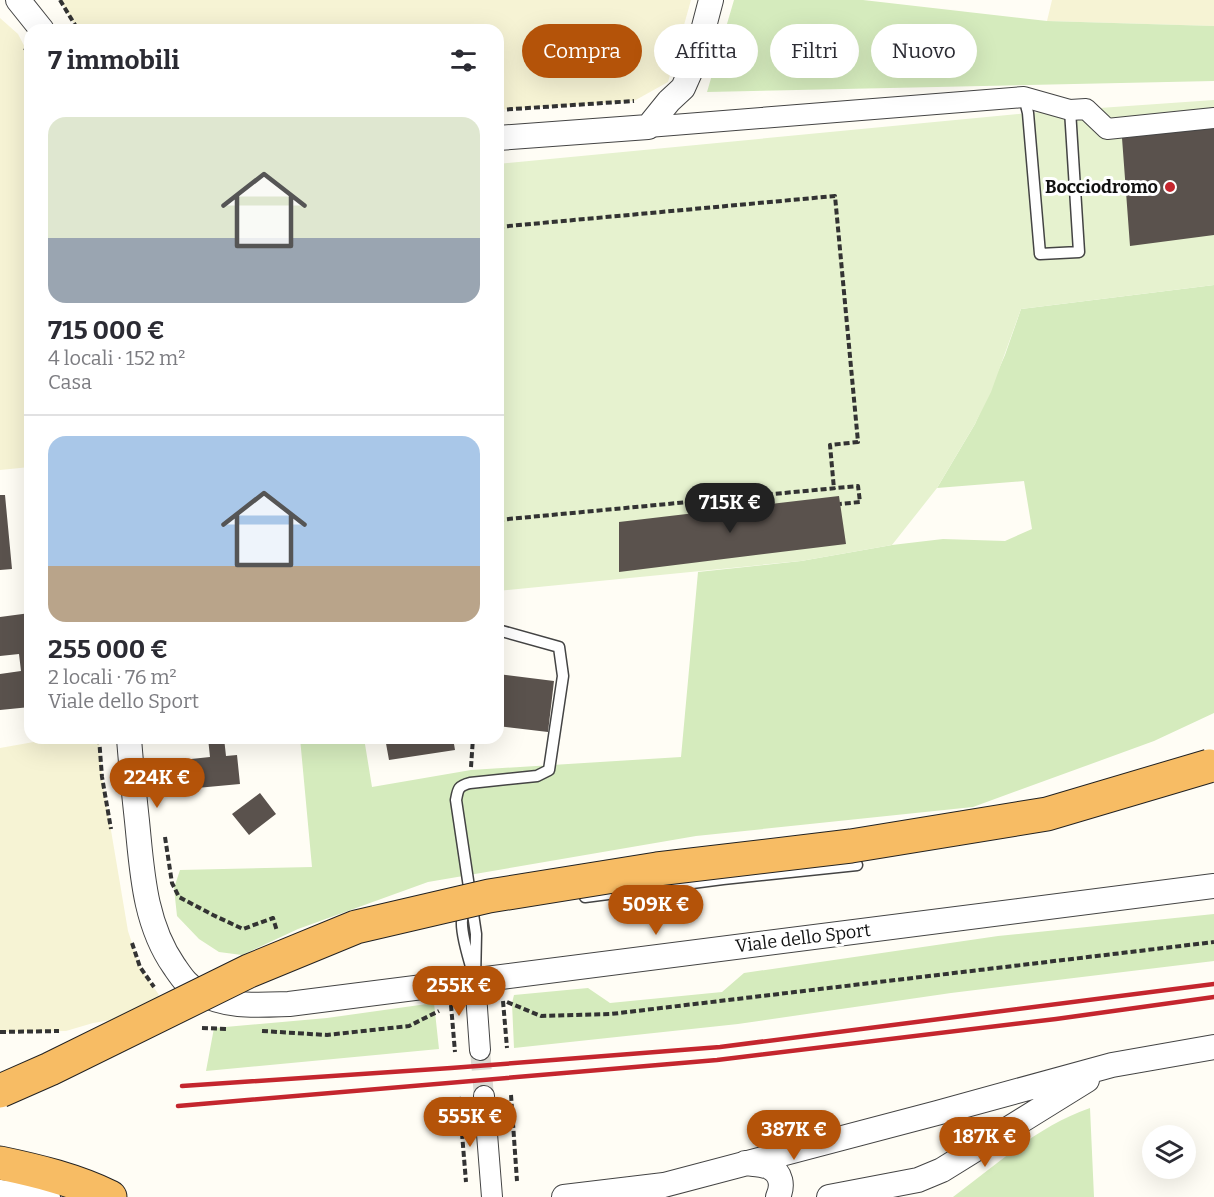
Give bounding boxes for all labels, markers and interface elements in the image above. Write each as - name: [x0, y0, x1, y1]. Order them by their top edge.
- chip: Compra: [522, 24, 642, 78]
- chip: Affitta: [654, 24, 758, 78]
- chip: Filtri: [770, 24, 859, 78]
- chip: Nuovo: [871, 24, 977, 78]
- icon: filters: [447, 44, 480, 77]
- text: 7 immobili: [48, 45, 179, 76]
- icon: home: [210, 156, 318, 264]
- place label: Bocciodromo: [1045, 176, 1158, 198]
- marker: Bocciodromo: [1163, 180, 1177, 194]
- text: 715 000 €: [48, 315, 165, 346]
- text: 4 locali · 152 m²: [48, 346, 185, 370]
- text: Casa: [48, 370, 92, 394]
- icon: home: [210, 475, 318, 583]
- pin: 715K €: [681, 483, 779, 534]
- text: 715K €: [699, 490, 761, 514]
- text: 255 000 €: [48, 634, 168, 665]
- text: 2 locali · 76 m²: [48, 665, 177, 689]
- text: Viale dello Sport: [48, 689, 199, 713]
- pin: 224K €: [108, 758, 206, 809]
- text: 224K €: [124, 765, 190, 789]
- pin: 509K €: [607, 885, 705, 936]
- text: 509K €: [622, 892, 690, 916]
- street label: Viale dello Sport: [734, 919, 872, 957]
- pin: 255K €: [410, 966, 508, 1017]
- text: 255K €: [427, 973, 492, 997]
- pin: 555K €: [421, 1097, 519, 1148]
- text: 555K €: [438, 1104, 502, 1128]
- pin: 387K €: [745, 1110, 843, 1161]
- text: 387K €: [761, 1117, 827, 1141]
- pin: 187K €: [936, 1117, 1034, 1168]
- text: 187K €: [953, 1124, 1017, 1148]
- map controls: [1142, 1125, 1196, 1179]
- button: layers: [1142, 1125, 1196, 1179]

